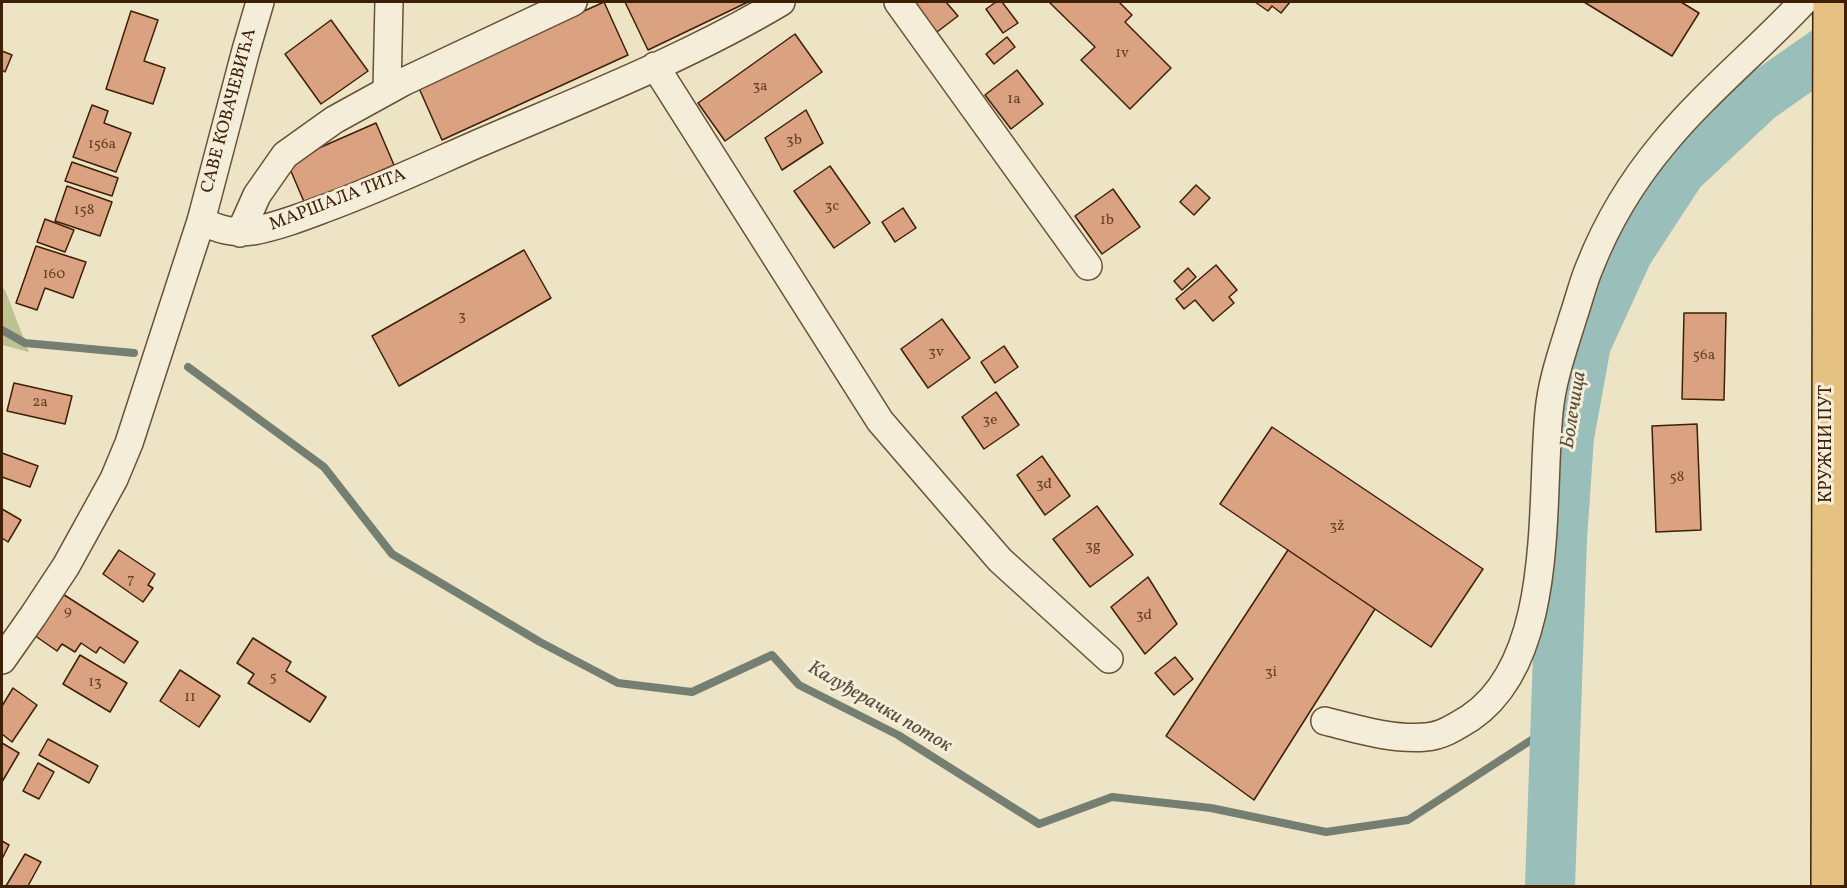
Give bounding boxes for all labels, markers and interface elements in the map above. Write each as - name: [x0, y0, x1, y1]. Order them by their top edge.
- street label: САВЕ КОВАЧЕВИЋА: [198, 26, 262, 196]
- house number: 1v: [1115, 45, 1129, 63]
- house number: 3a: [752, 78, 768, 96]
- house number: 1a: [1007, 91, 1021, 109]
- house number: 3b: [786, 132, 802, 150]
- house number: 156a: [88, 136, 116, 154]
- street label: МАРШАЛА ТИТА: [267, 165, 409, 237]
- house number: 3c: [825, 198, 839, 216]
- house number: 158: [74, 202, 94, 220]
- house number: 1b: [1100, 212, 1114, 230]
- house number: 160: [43, 266, 65, 284]
- house number: 3: [458, 308, 466, 326]
- house number: 3v: [928, 344, 944, 362]
- house number: 56a: [1693, 347, 1715, 365]
- water label: Болечица: [1557, 370, 1593, 450]
- street label: КРУЖНИ ПУТ: [1817, 385, 1839, 503]
- house number: 2a: [32, 394, 48, 412]
- house number: 3e: [983, 412, 997, 430]
- house number: 58: [1670, 469, 1684, 487]
- house number: 3đ: [1036, 476, 1052, 494]
- house number: 3ž: [1329, 518, 1345, 536]
- house number: 3g: [1085, 538, 1101, 556]
- house number: 7: [127, 571, 135, 589]
- house number: 9: [64, 603, 72, 621]
- house number: 3d: [1136, 607, 1152, 625]
- water label: Калуђерачки поток: [803, 657, 955, 759]
- house number: 3i: [1265, 664, 1277, 682]
- house number: 5: [269, 669, 277, 687]
- house number: 13: [88, 674, 102, 692]
- house number: 11: [184, 689, 196, 707]

